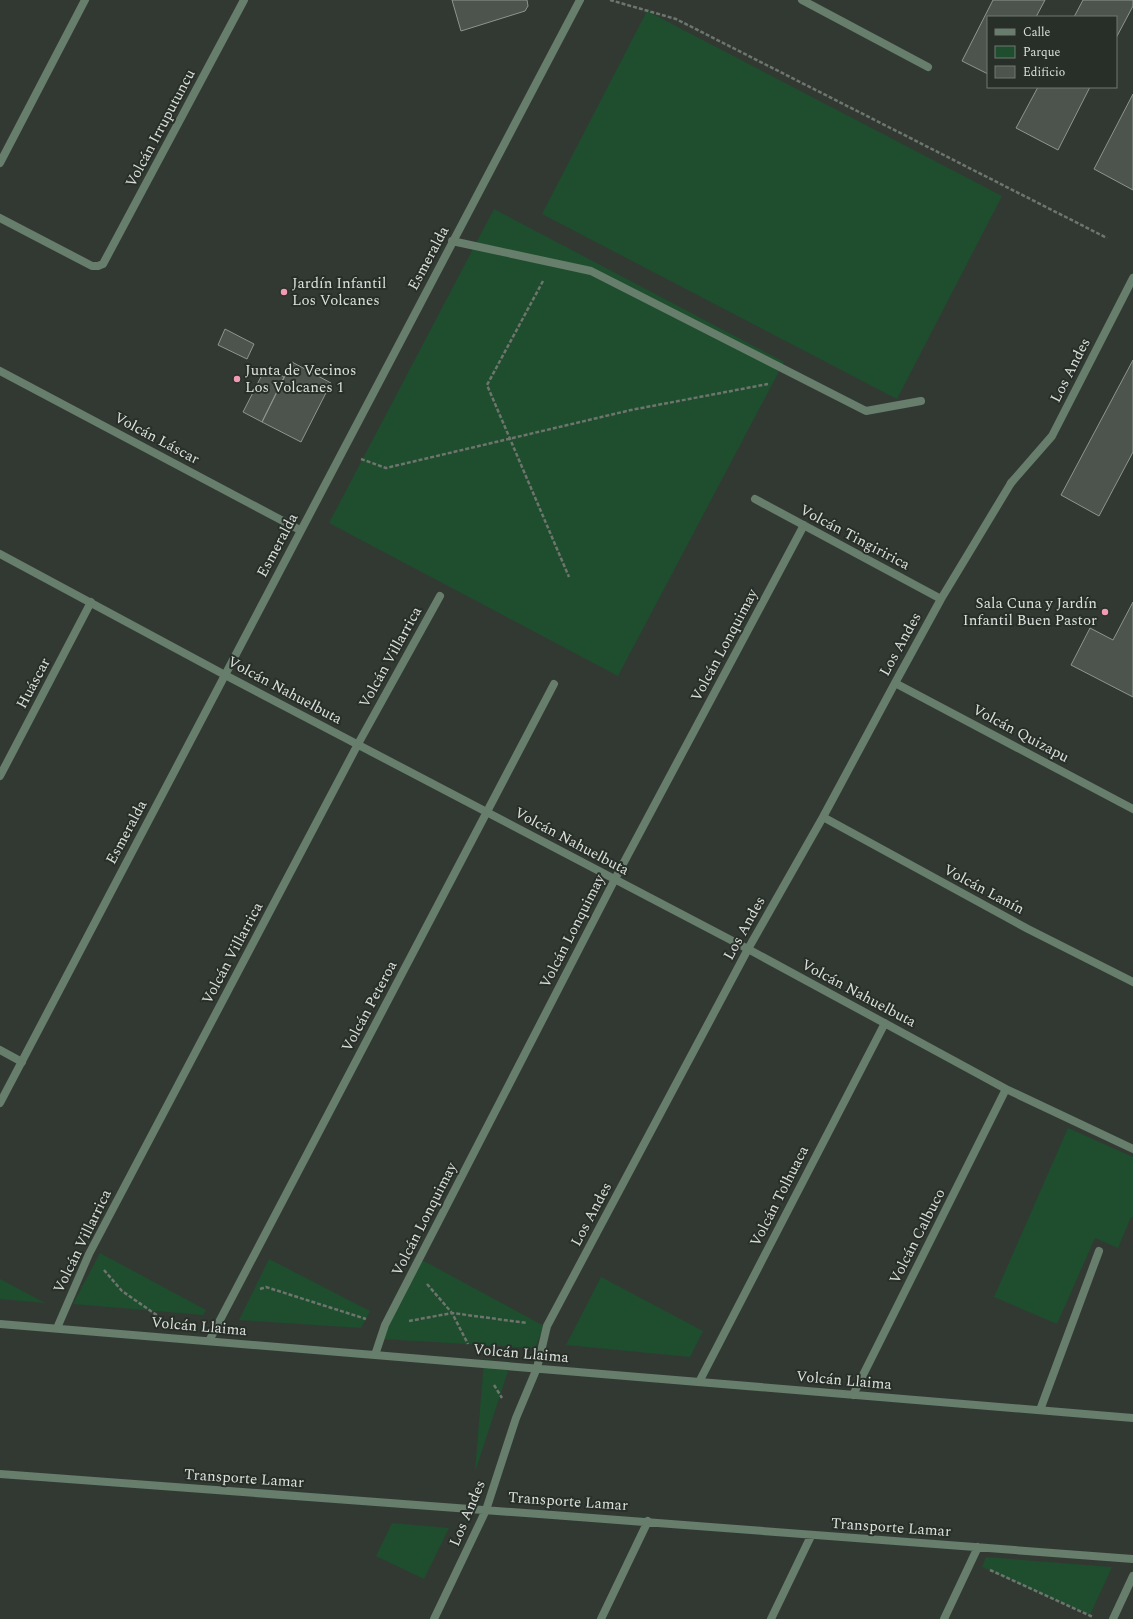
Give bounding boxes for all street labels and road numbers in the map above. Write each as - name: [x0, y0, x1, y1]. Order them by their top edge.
- street label: Volcán Irruputuncu: [120, 65, 201, 191]
- street label: Esmeralda: [402, 221, 455, 295]
- street label: Los Andes: [1044, 334, 1097, 407]
- street label: Volcán Láscar: [110, 406, 204, 471]
- street label: Volcán Tingiririca: [795, 499, 915, 577]
- street label: Esmeralda: [251, 508, 304, 582]
- street label: Volcán Lonquimay: [685, 584, 764, 706]
- street label: Volcán Villarrica: [353, 602, 428, 712]
- street label: Los Andes: [873, 608, 927, 680]
- street label: Volcán Nahuelbuta: [223, 650, 347, 731]
- street label: Huáscar: [10, 654, 56, 713]
- street label: Volcán Quizapu: [968, 698, 1073, 769]
- street label: Esmeralda: [100, 795, 153, 869]
- street label: Volcán Nahuelbuta: [510, 801, 634, 882]
- street label: Volcán Lanín: [939, 858, 1029, 921]
- street label: Volcán Lonquimay: [534, 870, 611, 992]
- street label: Los Andes: [717, 892, 771, 964]
- street label: Volcán Villarrica: [196, 897, 269, 1008]
- street label: Volcán Nahuelbuta: [797, 953, 921, 1034]
- street label: Volcán Peteroa: [336, 956, 403, 1056]
- street label: Volcán Tolhuaca: [744, 1141, 815, 1251]
- street label: Volcán Lonquimay: [386, 1158, 463, 1280]
- street label: Los Andes: [565, 1178, 618, 1251]
- street label: Volcán Calbuco: [883, 1184, 951, 1288]
- street label: Volcán Villarrica: [47, 1185, 118, 1297]
- street label: Volcán Llaima: [150, 1311, 248, 1342]
- street label: Volcán Llaima: [472, 1338, 570, 1369]
- street label: Volcán Llaima: [795, 1365, 893, 1396]
- street label: Transporte Lamar: [183, 1463, 305, 1494]
- street label: Los Andes: [443, 1477, 492, 1550]
- street label: Transporte Lamar: [507, 1486, 629, 1517]
- street label: Transporte Lamar: [830, 1512, 952, 1543]

